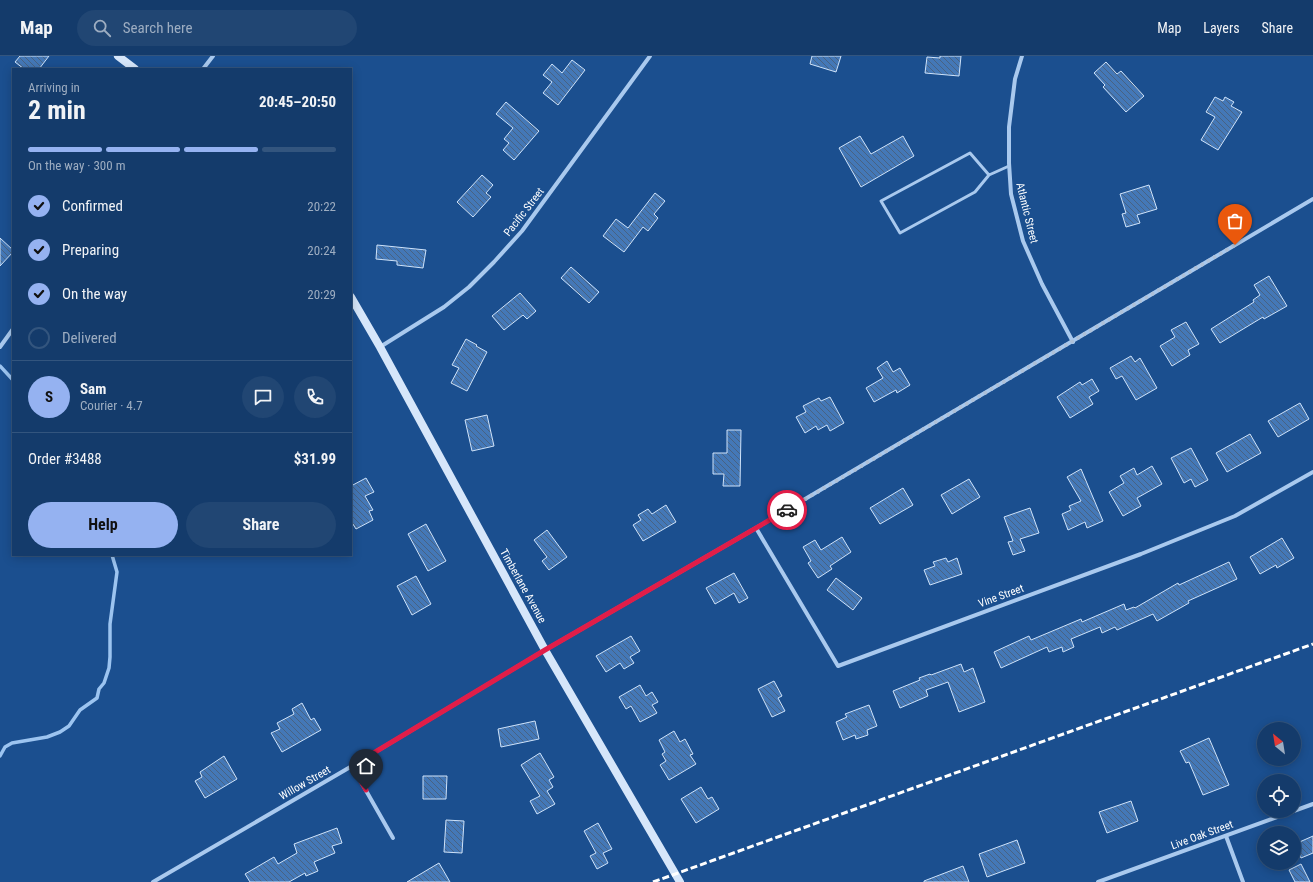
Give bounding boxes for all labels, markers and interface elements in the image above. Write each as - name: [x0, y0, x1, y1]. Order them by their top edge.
- search box: [77, 10, 357, 46]
- text: Map: [20, 16, 53, 39]
- icon: search: [91, 17, 113, 39]
- text: Search here: [123, 19, 193, 37]
- text: Map: [1157, 20, 1181, 36]
- text: Layers: [1203, 20, 1240, 36]
- text: Share: [1262, 20, 1293, 36]
- text: Arriving in: [28, 80, 80, 95]
- text: 20:45–20:50: [259, 93, 336, 111]
- text: 2 min: [28, 95, 86, 125]
- text: On the way · 300 m: [28, 158, 125, 173]
- street label: Atlantic Street: [1013, 181, 1041, 245]
- street label: Pacific Street: [501, 185, 547, 239]
- icon: check: [28, 195, 50, 217]
- text: Confirmed: [62, 197, 123, 215]
- text: 20:22: [307, 199, 336, 214]
- pin: [1218, 204, 1252, 245]
- icon: bag: [1224, 210, 1246, 232]
- icon: check: [28, 239, 50, 261]
- text: Preparing: [62, 241, 119, 259]
- text: 20:24: [307, 243, 336, 258]
- icon: check: [28, 283, 50, 305]
- text: On the way: [62, 285, 127, 303]
- text: 20:29: [307, 287, 336, 302]
- text: Delivered: [62, 329, 117, 347]
- button: chat: [242, 376, 284, 418]
- button: phone: [294, 376, 336, 418]
- text: Sam: [80, 380, 106, 398]
- text: S: [45, 388, 53, 406]
- text: Courier · 4.7: [80, 398, 143, 413]
- text: Order #3488: [28, 450, 102, 468]
- text: $31.99: [294, 450, 336, 468]
- courier: [767, 490, 807, 530]
- icon: car: [776, 499, 798, 521]
- button: Help: [28, 502, 178, 548]
- button: Share: [186, 502, 336, 548]
- street label: Timberlane Avenue: [497, 547, 549, 625]
- street label: Vine Street: [976, 582, 1026, 610]
- north arrow: [1257, 722, 1301, 766]
- map controls: [1257, 722, 1301, 870]
- pin: [349, 749, 383, 790]
- icon: home: [355, 755, 377, 777]
- street label: Willow Street: [277, 763, 333, 803]
- button: locate: [1257, 774, 1301, 818]
- street label: Live Oak Street: [1169, 818, 1235, 852]
- button: layers: [1257, 826, 1301, 870]

